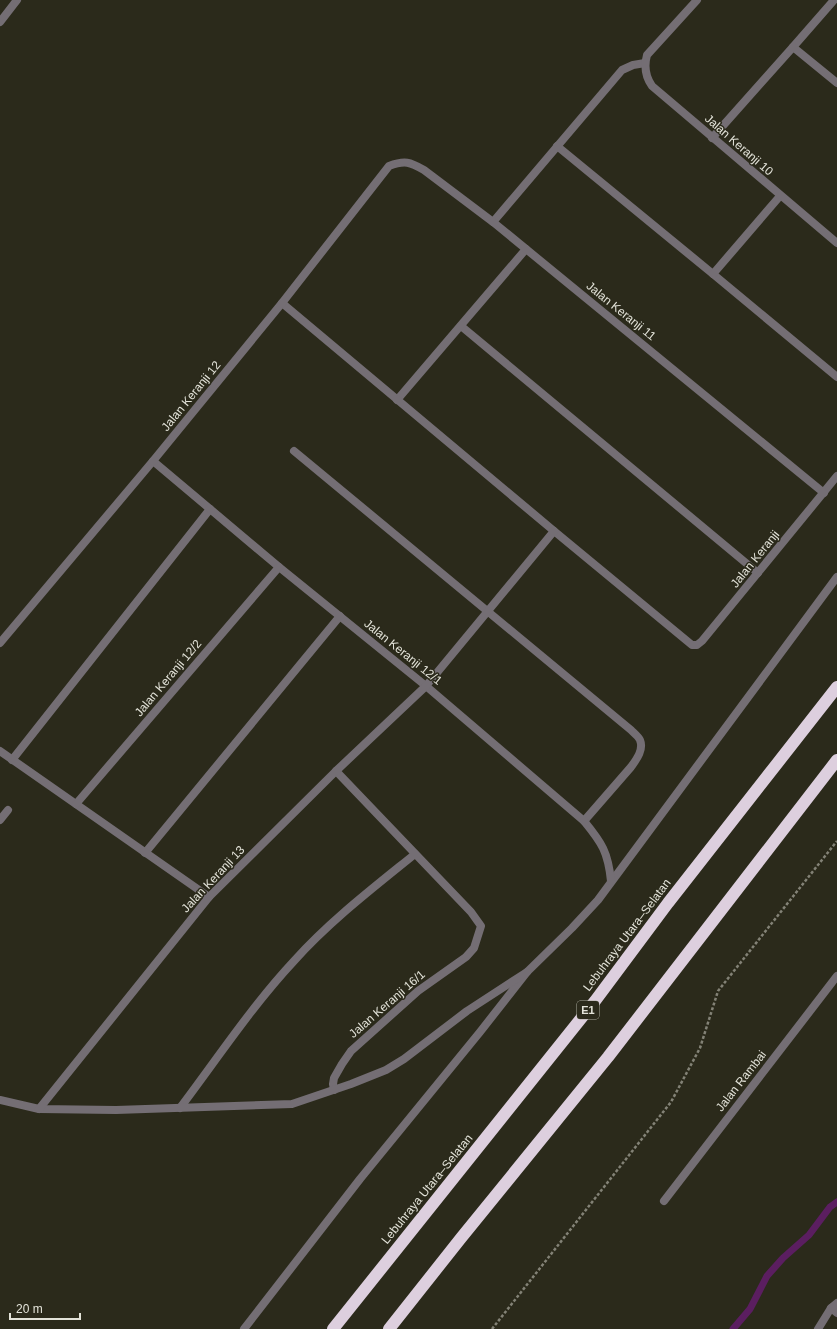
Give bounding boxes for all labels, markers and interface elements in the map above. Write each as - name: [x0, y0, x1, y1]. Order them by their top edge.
- street label: Jalan Keranji 10: [702, 111, 776, 179]
- street label: Jalan Keranji 11: [583, 279, 659, 343]
- street label: Jalan Keranji 12: [158, 358, 224, 434]
- street label: Jalan Keranji: [728, 528, 782, 590]
- street label: Jalan Keranji 12/1: [361, 616, 445, 688]
- street label: Jalan Keranji 12/2: [132, 636, 204, 719]
- street label: Jalan Keranji 13: [179, 843, 248, 915]
- street label: Lebuhraya Utara–Selatan: [580, 876, 674, 994]
- street label: Jalan Keranji 16/1: [346, 967, 428, 1041]
- road number: E1: [577, 1001, 599, 1019]
- street label: Jalan Rambai: [713, 1048, 769, 1114]
- street label: Lebuhraya Utara–Selatan: [379, 1131, 475, 1247]
- scale bar: [10, 1295, 80, 1321]
- text: 20 m: [16, 1302, 43, 1316]

